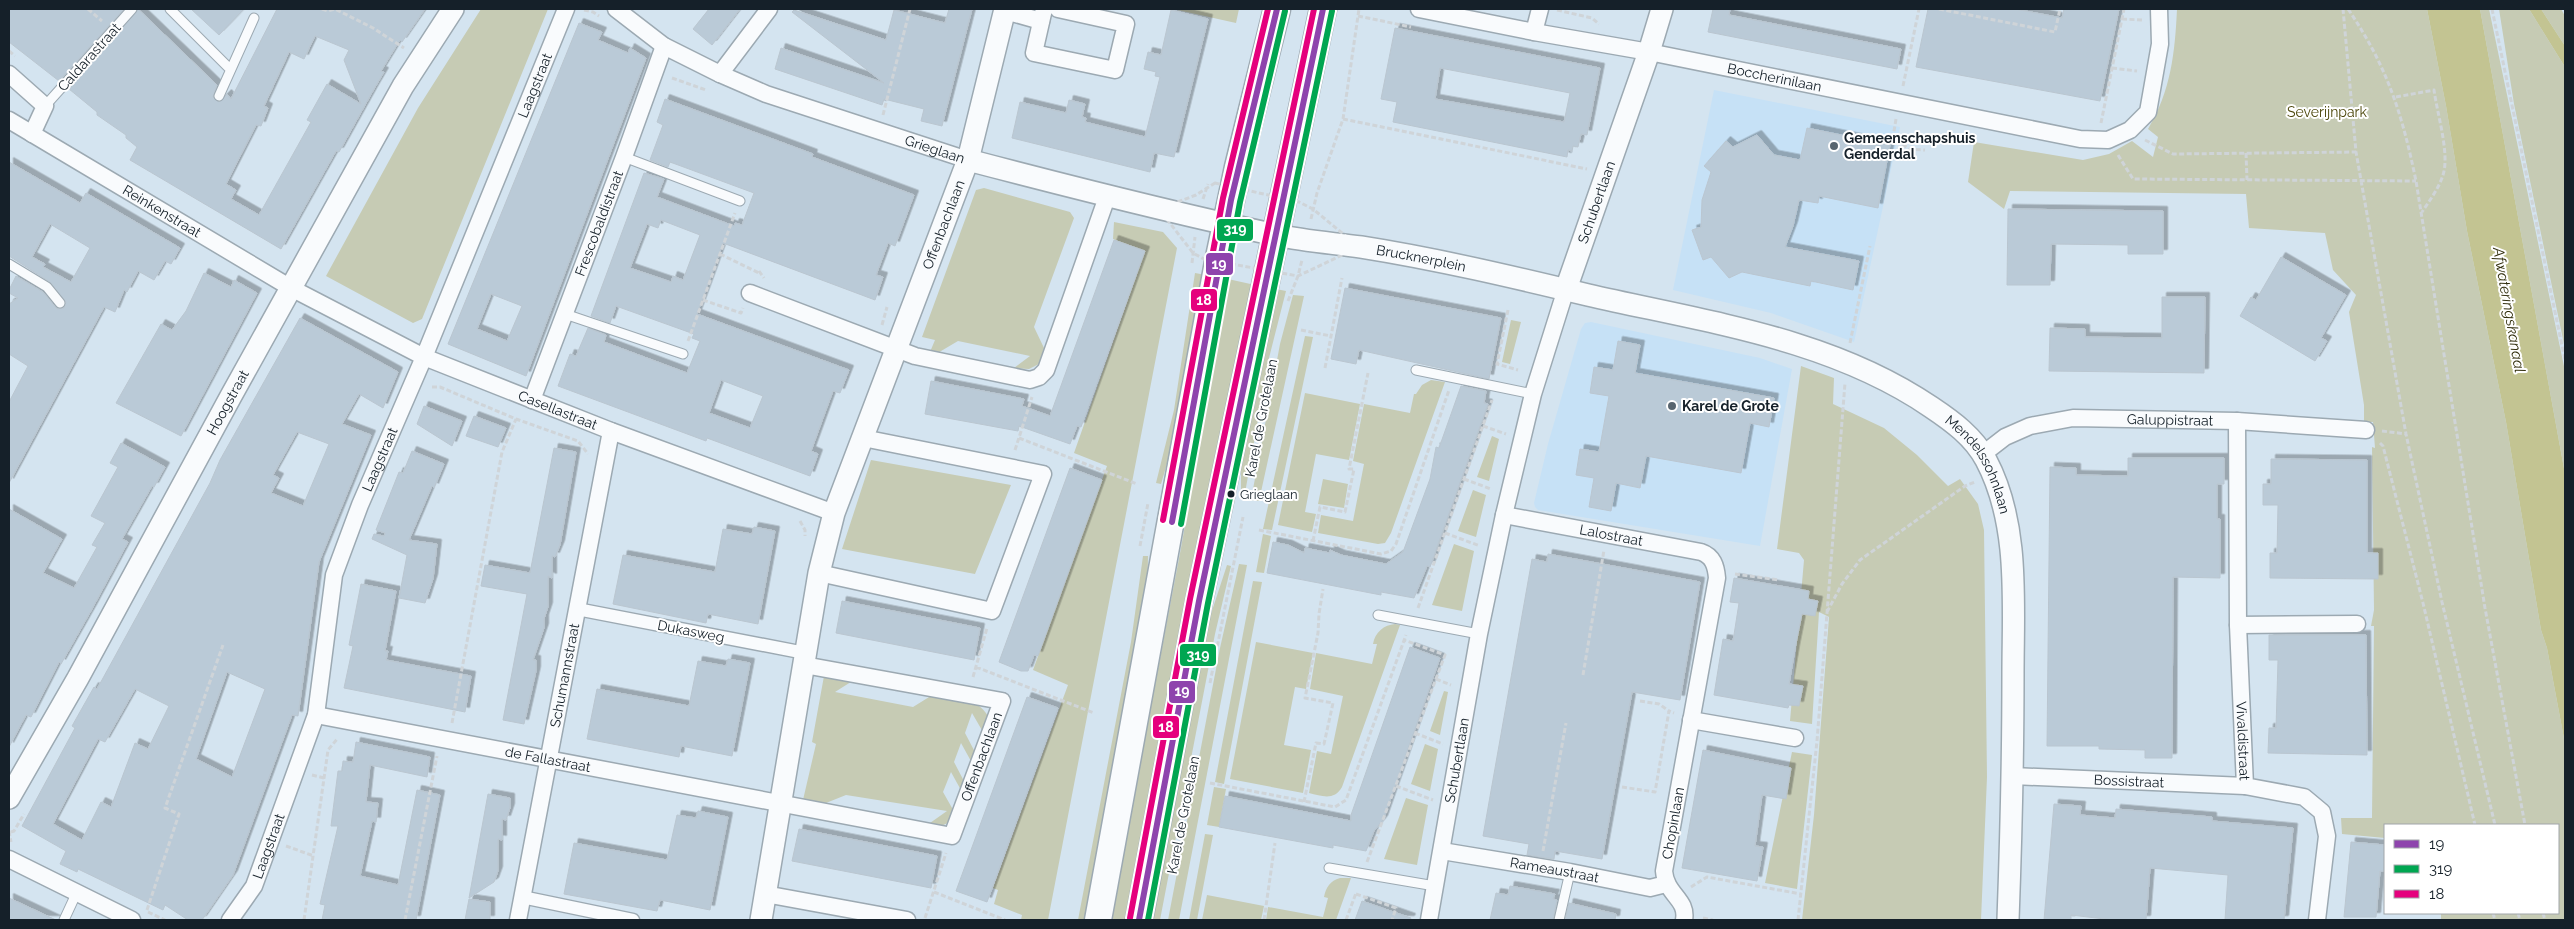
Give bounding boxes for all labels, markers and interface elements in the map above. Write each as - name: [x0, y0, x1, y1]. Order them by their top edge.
- street label: Caldarastraat: [54, 19, 124, 94]
- street label: Laagstraat: [515, 50, 555, 120]
- street label: Boccherinilaan: [1726, 60, 1823, 95]
- park label: Severijnpark: [2287, 104, 2367, 120]
- place label: Gemeenschapshuis Genderdal: [1844, 130, 1976, 162]
- street label: Grieglaan: [903, 132, 967, 166]
- marker: Gemeenschapshuis Genderdal: [1828, 140, 1840, 152]
- street label: Schubertlaan: [1575, 159, 1618, 246]
- street label: Frescobaldistraat: [572, 168, 626, 278]
- street label: Offenbachlaan: [919, 178, 968, 272]
- street label: Reinkenstraat: [120, 182, 204, 241]
- line badge: 319: [1216, 218, 1254, 242]
- text: 319: [1224, 221, 1246, 237]
- street label: Brucknerplein: [1375, 242, 1467, 275]
- water label: Afwateringskanaal: [2489, 245, 2529, 374]
- line badge: 19: [1205, 252, 1234, 276]
- text: 19: [1211, 256, 1227, 272]
- line badge: 18: [1190, 288, 1218, 312]
- text: 18: [1196, 292, 1212, 308]
- street label: Karel de Grotelaan: [1242, 358, 1280, 478]
- street label: Hoogstraat: [203, 367, 252, 438]
- street label: Casellastraat: [516, 387, 600, 433]
- place label: Karel de Grote: [1682, 398, 1779, 414]
- marker: Karel de Grote: [1666, 400, 1678, 412]
- street label: Galuppistraat: [2127, 411, 2214, 429]
- street label: Mendelssohnlaan: [1942, 412, 2013, 515]
- street label: Laagstraat: [359, 425, 401, 494]
- place label: Grieglaan: [1240, 487, 1298, 502]
- marker: Grieglaan: [1226, 489, 1236, 499]
- street label: Lalostraat: [1578, 521, 1644, 549]
- street label: Dukasweg: [656, 617, 726, 645]
- street label: Schumannstraat: [547, 622, 582, 729]
- line badge: 319: [1179, 643, 1217, 667]
- text: 319: [1187, 647, 1209, 663]
- line badge: 19: [1168, 680, 1196, 704]
- text: 19: [1174, 683, 1190, 699]
- street label: Vivaldistraat: [2233, 701, 2253, 781]
- street label: Offenbachlaan: [958, 710, 1005, 804]
- line badge: 18: [1152, 715, 1180, 739]
- street label: Schubertlaan: [1442, 716, 1472, 804]
- text: 18: [1158, 719, 1174, 735]
- street label: de Fallastraat: [504, 743, 592, 775]
- street label: Karel de Grotelaan: [1164, 755, 1202, 875]
- street label: Bossistraat: [2093, 771, 2165, 791]
- street label: Chopinlaan: [1659, 786, 1687, 860]
- street label: Laagstraat: [249, 811, 288, 881]
- legend: [2384, 824, 2559, 914]
- text: 19: [2429, 835, 2444, 853]
- street label: Rameaustraat: [1509, 854, 1601, 886]
- text: 319: [2429, 860, 2452, 878]
- text: 18: [2429, 885, 2444, 903]

